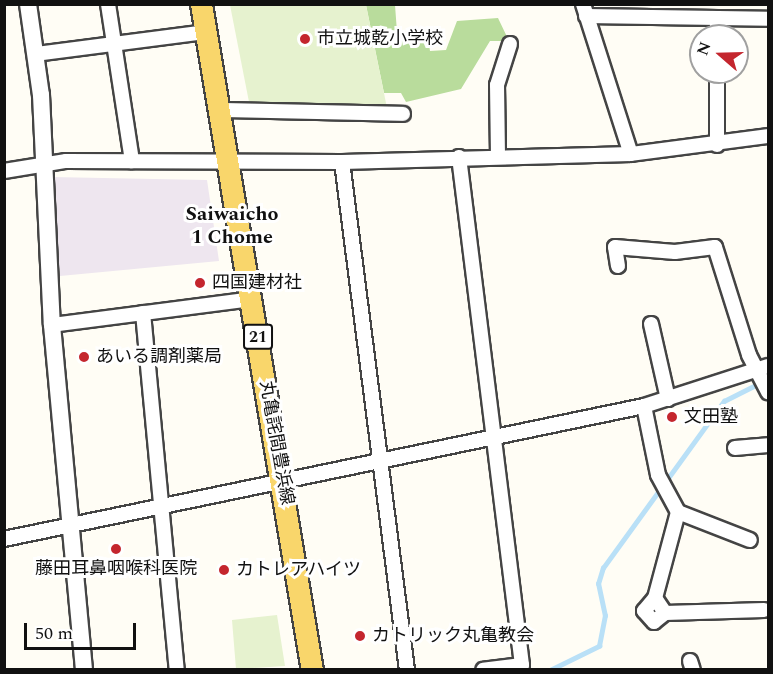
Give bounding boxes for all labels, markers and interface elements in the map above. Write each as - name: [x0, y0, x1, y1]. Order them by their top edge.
- north arrow: [689, 24, 749, 84]
- place label: 市立城乾小学校: [317, 28, 443, 50]
- marker: 市立城乾小学校: [298, 32, 312, 46]
- text: N: [690, 38, 717, 59]
- district label: Saiwaicho 1 Chome: [185, 202, 279, 249]
- place label: 四国建材社: [212, 272, 302, 294]
- marker: 四国建材社: [193, 276, 207, 290]
- road number: 21: [243, 324, 273, 350]
- place label: あいる調剤薬局: [96, 346, 222, 368]
- marker: あいる調剤薬局: [77, 350, 91, 364]
- street label: 丸亀詫間豊浜線: [254, 379, 298, 507]
- place label: 文田塾: [684, 406, 738, 428]
- marker: 文田塾: [665, 410, 679, 424]
- marker: 藤田耳鼻咽喉科医院: [109, 542, 123, 556]
- place label: 藤田耳鼻咽喉科医院: [35, 558, 197, 580]
- place label: カトレアハイツ: [236, 559, 362, 581]
- marker: カトレアハイツ: [217, 563, 231, 577]
- scale bar: [27, 611, 140, 649]
- text: 50 m: [35, 620, 73, 647]
- place label: カトリック丸亀教会: [372, 625, 534, 647]
- marker: カトリック丸亀教会: [353, 629, 367, 643]

